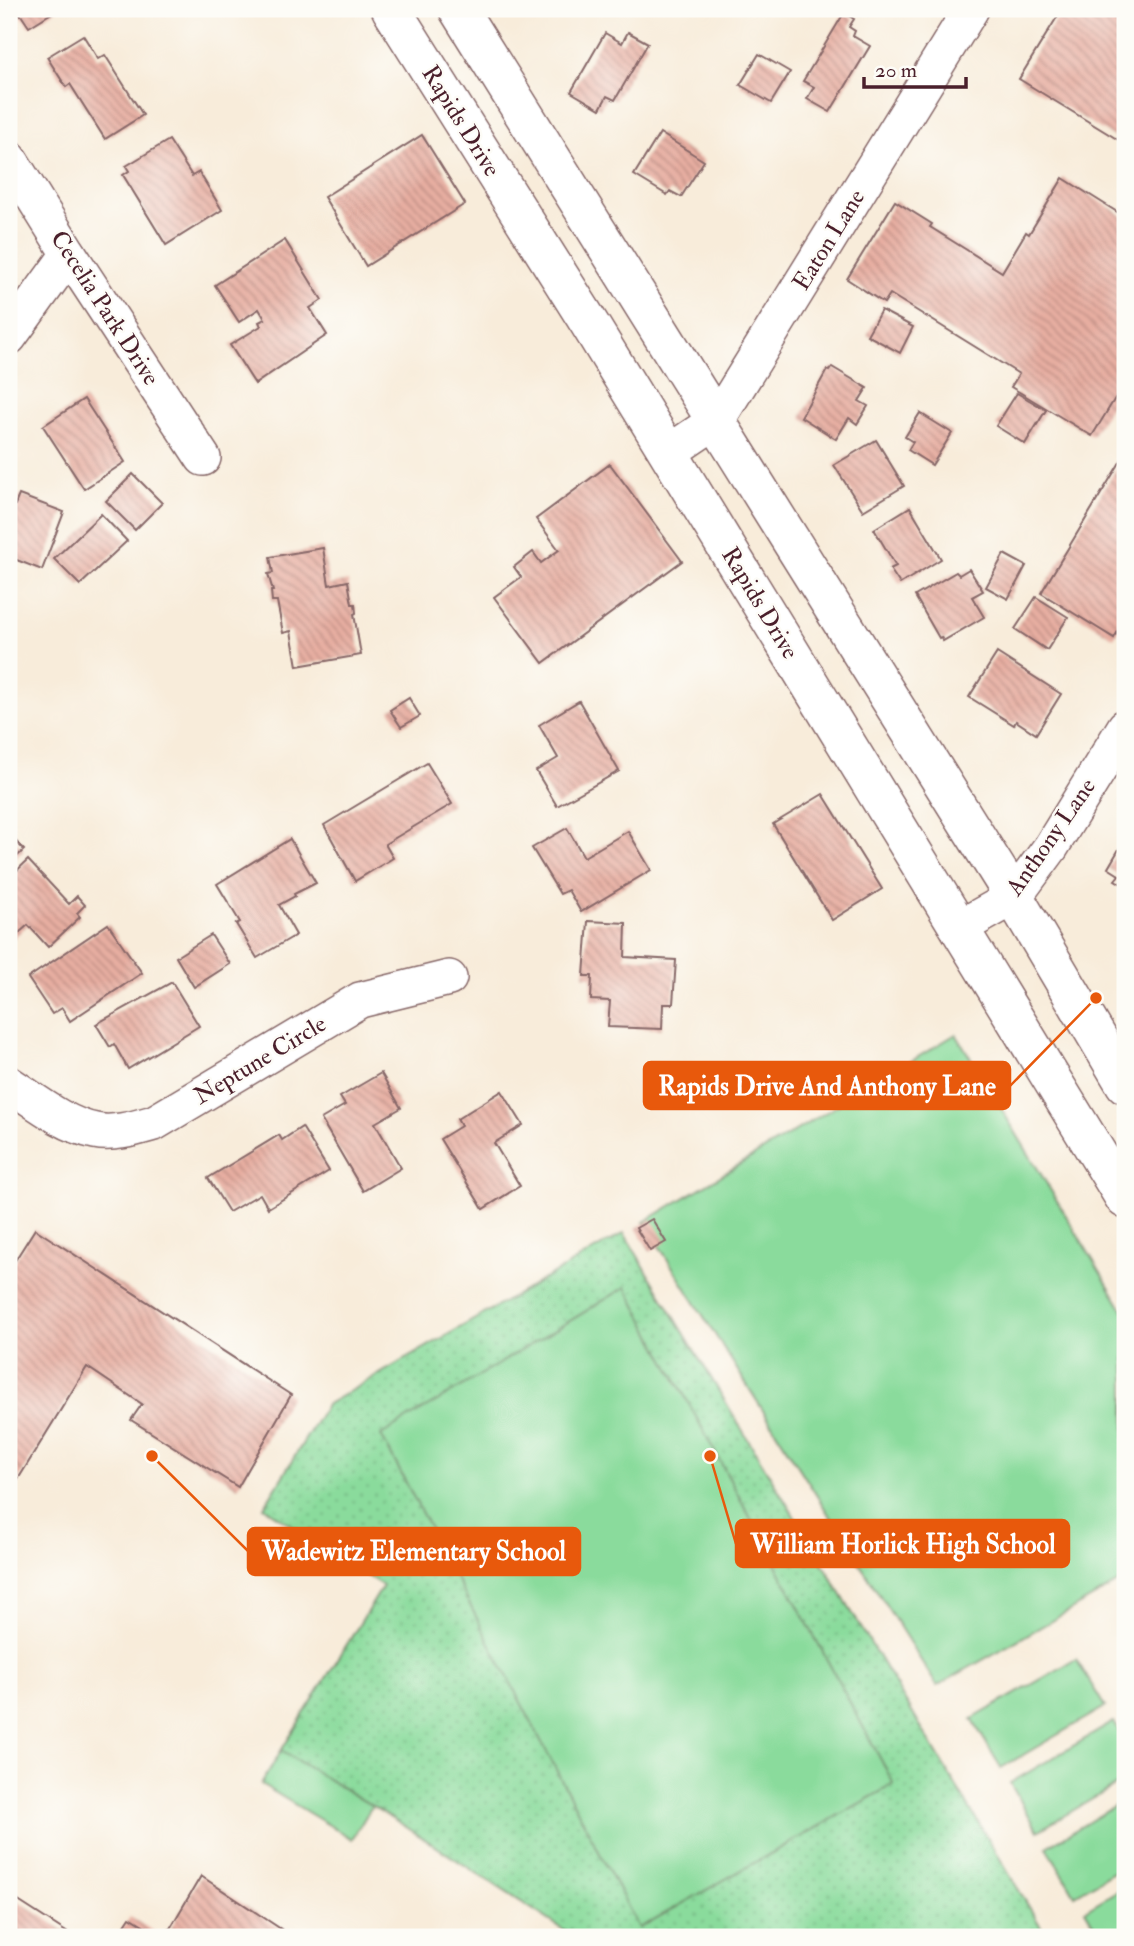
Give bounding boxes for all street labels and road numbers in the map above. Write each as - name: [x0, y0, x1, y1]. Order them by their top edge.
- street label: Rapids Drive: [415, 60, 507, 182]
- street label: Eaton Lane: [786, 184, 872, 296]
- street label: Cecelia Park Drive: [43, 225, 167, 391]
- street label: Rapids Drive: [714, 541, 806, 665]
- street label: Anthony Lane: [999, 772, 1103, 903]
- street label: Neptune Circle: [188, 1008, 332, 1112]

